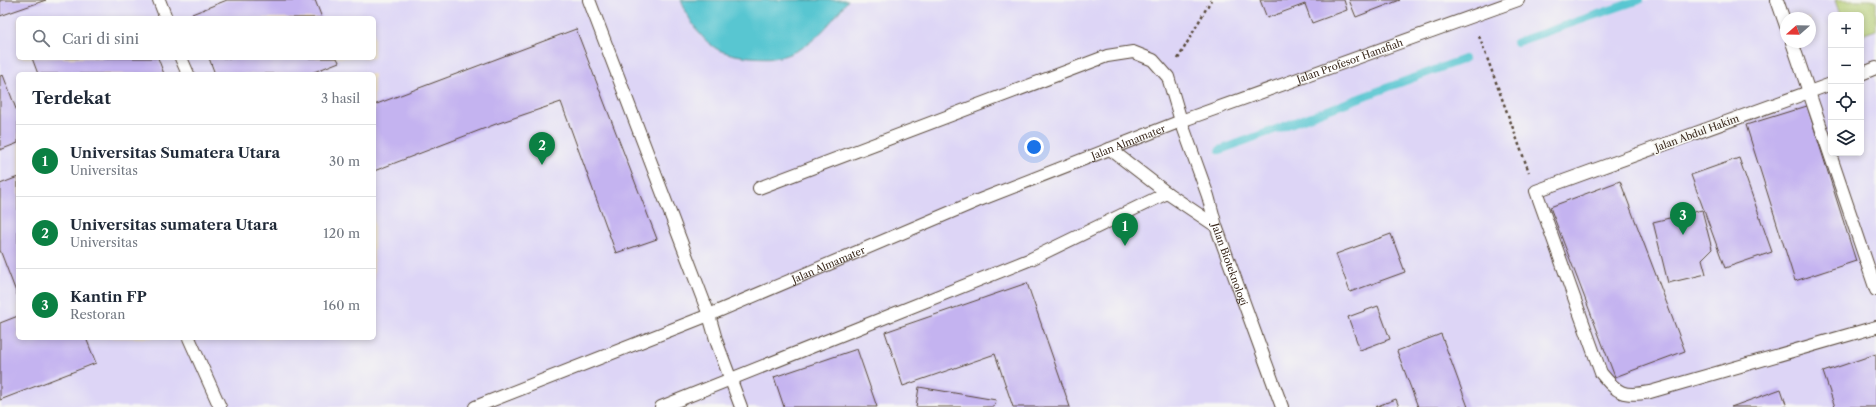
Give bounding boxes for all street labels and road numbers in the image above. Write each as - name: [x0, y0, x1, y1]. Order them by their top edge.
- street label: Jalan Profesor Hanafiah: [1293, 35, 1405, 86]
- street label: Jalan Abdul Hakim: [1651, 111, 1742, 155]
- street label: Jalan Almamater: [1087, 121, 1168, 163]
- street label: Jalan Bioteknologi: [1208, 220, 1251, 307]
- street label: Jalan Almamater: [788, 243, 868, 286]

